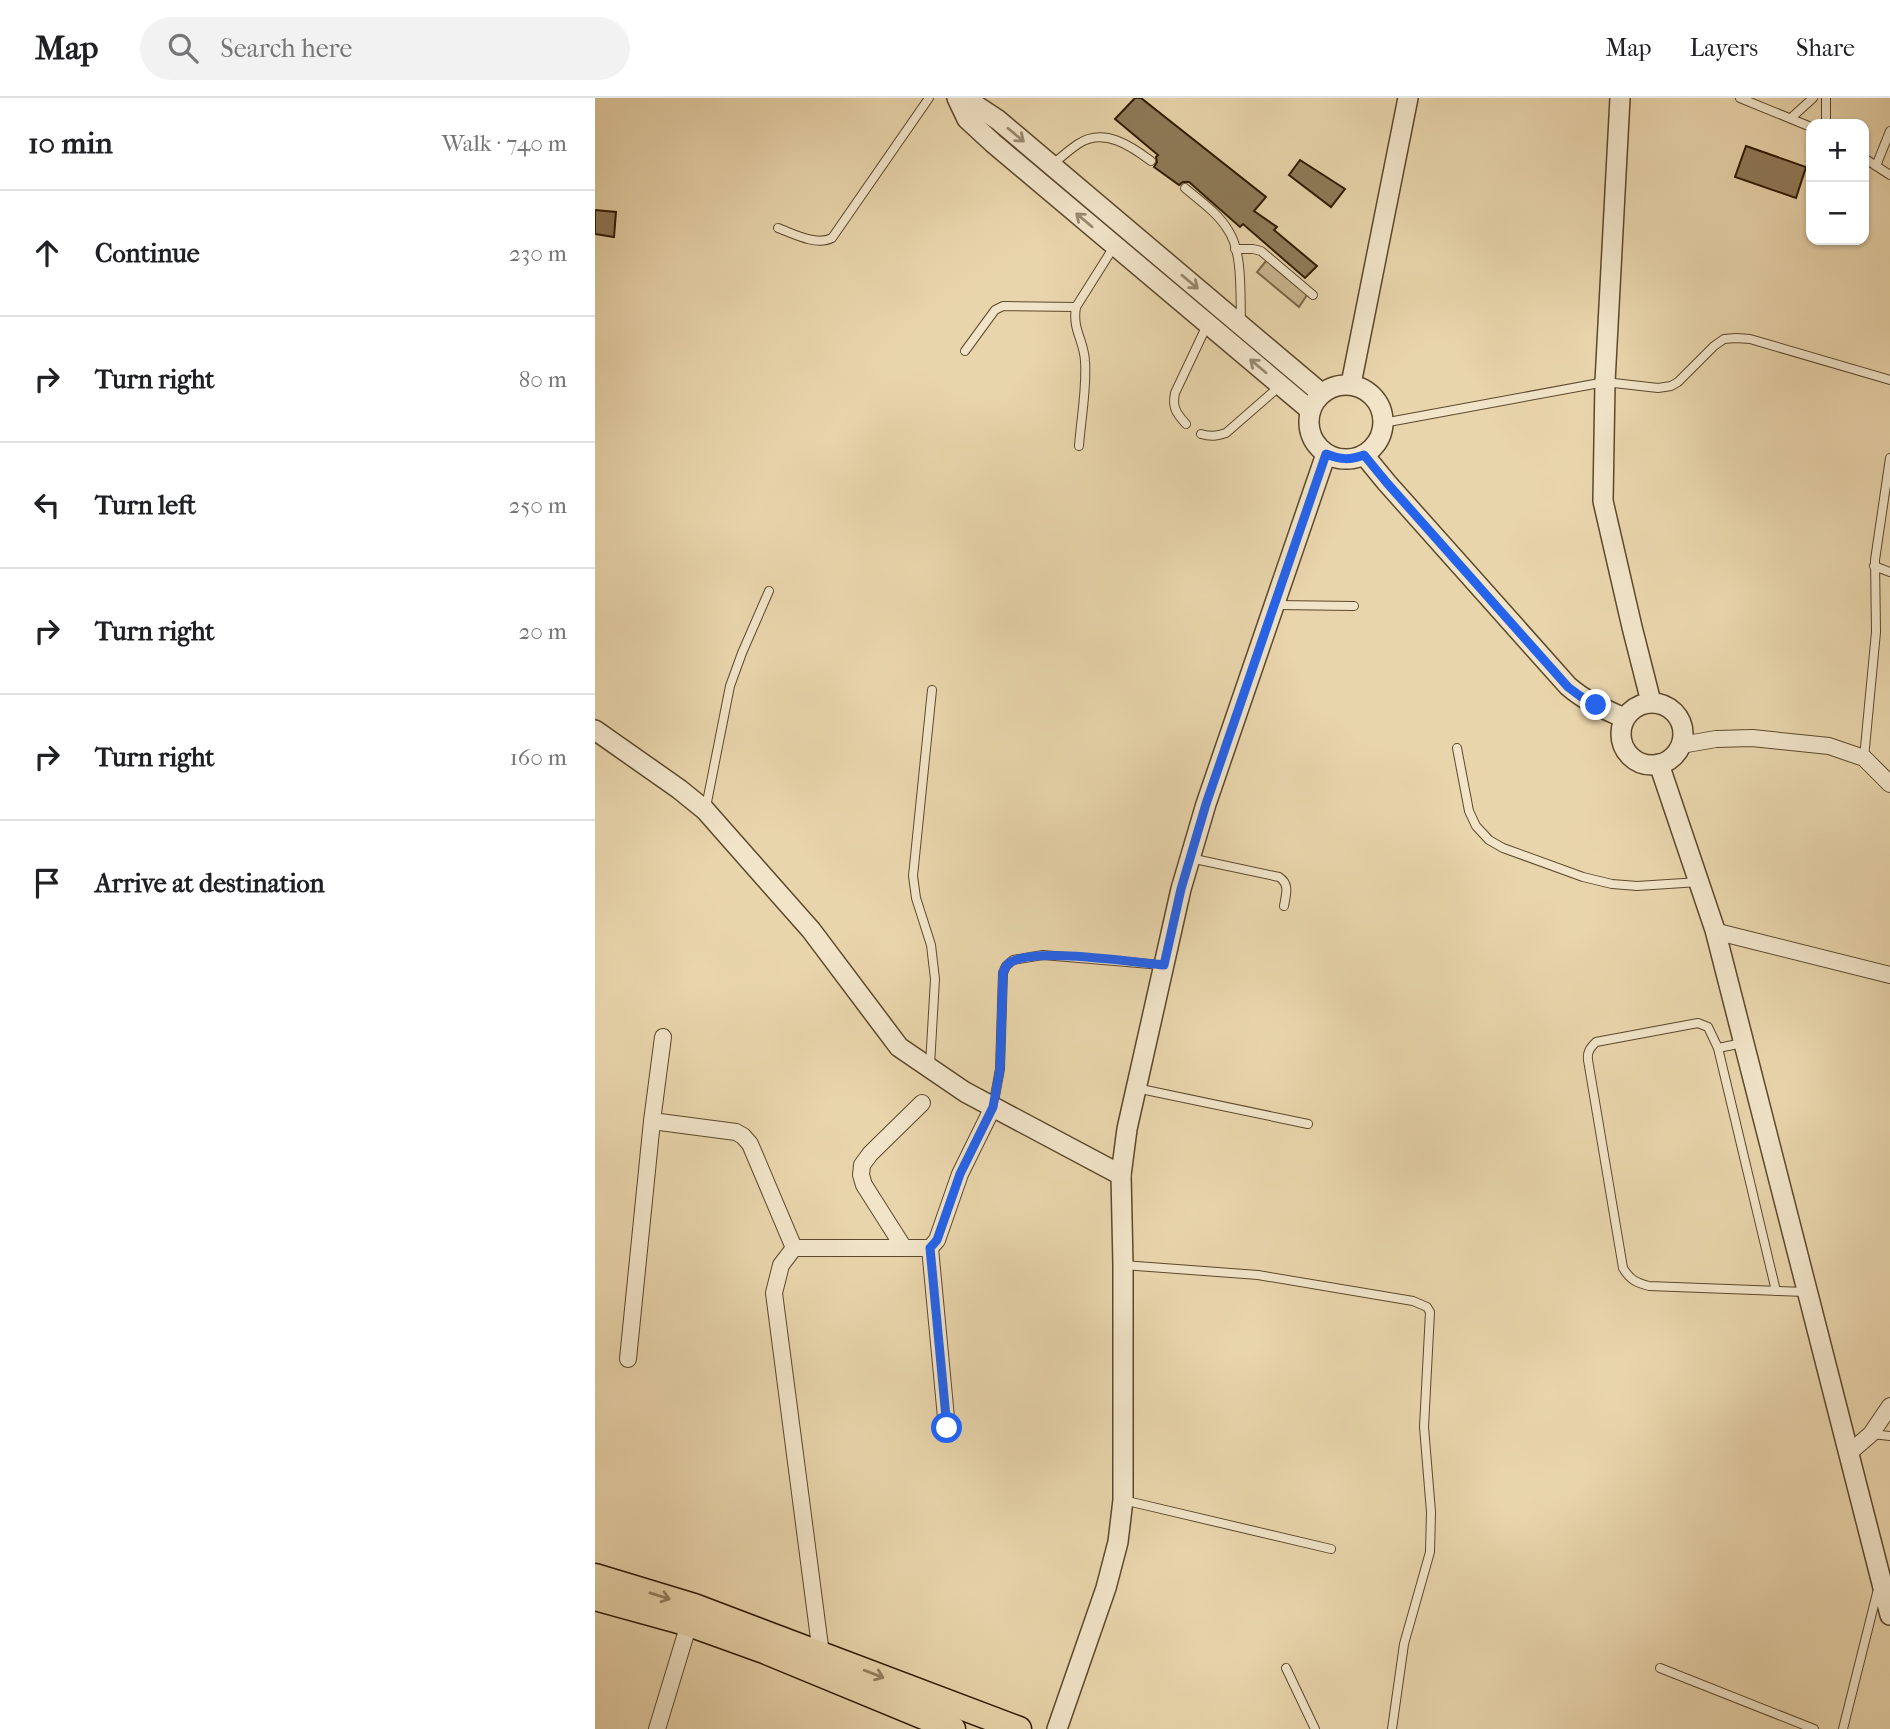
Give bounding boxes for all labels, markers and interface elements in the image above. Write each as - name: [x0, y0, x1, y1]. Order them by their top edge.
- search box: [140, 17, 630, 80]
- text: Map: [35, 29, 98, 68]
- icon: search: [164, 29, 202, 67]
- text: Search here: [220, 33, 352, 64]
- text: Map: [1606, 34, 1652, 62]
- text: Layers: [1690, 34, 1758, 62]
- text: Share: [1796, 34, 1855, 62]
- map controls: [1806, 119, 1869, 245]
- button: +: [1806, 119, 1869, 182]
- text: 10 min: [28, 126, 113, 161]
- one-way arrow: [1006, 127, 1024, 143]
- text: Walk · 740 m: [442, 130, 567, 157]
- button: −: [1806, 182, 1869, 245]
- one-way arrow: [1075, 212, 1093, 228]
- icon: ahead: [28, 234, 66, 272]
- text: Continue: [95, 238, 200, 269]
- text: 230 m: [509, 240, 567, 267]
- one-way arrow: [1181, 273, 1199, 289]
- one-way arrow: [1250, 358, 1268, 374]
- icon: right: [28, 360, 66, 398]
- text: Turn right: [95, 364, 215, 395]
- text: 80 m: [519, 366, 567, 393]
- icon: left: [28, 486, 66, 524]
- text: Turn left: [95, 490, 196, 521]
- text: 250 m: [509, 492, 567, 519]
- icon: right: [28, 612, 66, 650]
- text: Turn right: [95, 616, 215, 647]
- text: 20 m: [518, 618, 567, 645]
- route end: [1580, 689, 1611, 720]
- icon: right: [28, 738, 66, 776]
- text: Turn right: [95, 742, 215, 773]
- text: 160 m: [510, 744, 567, 771]
- icon: arrive: [28, 864, 66, 902]
- text: Arrive at destination: [95, 868, 325, 899]
- route start: [931, 1412, 962, 1443]
- one-way arrow: [649, 1591, 671, 1604]
- one-way arrow: [862, 1669, 884, 1682]

